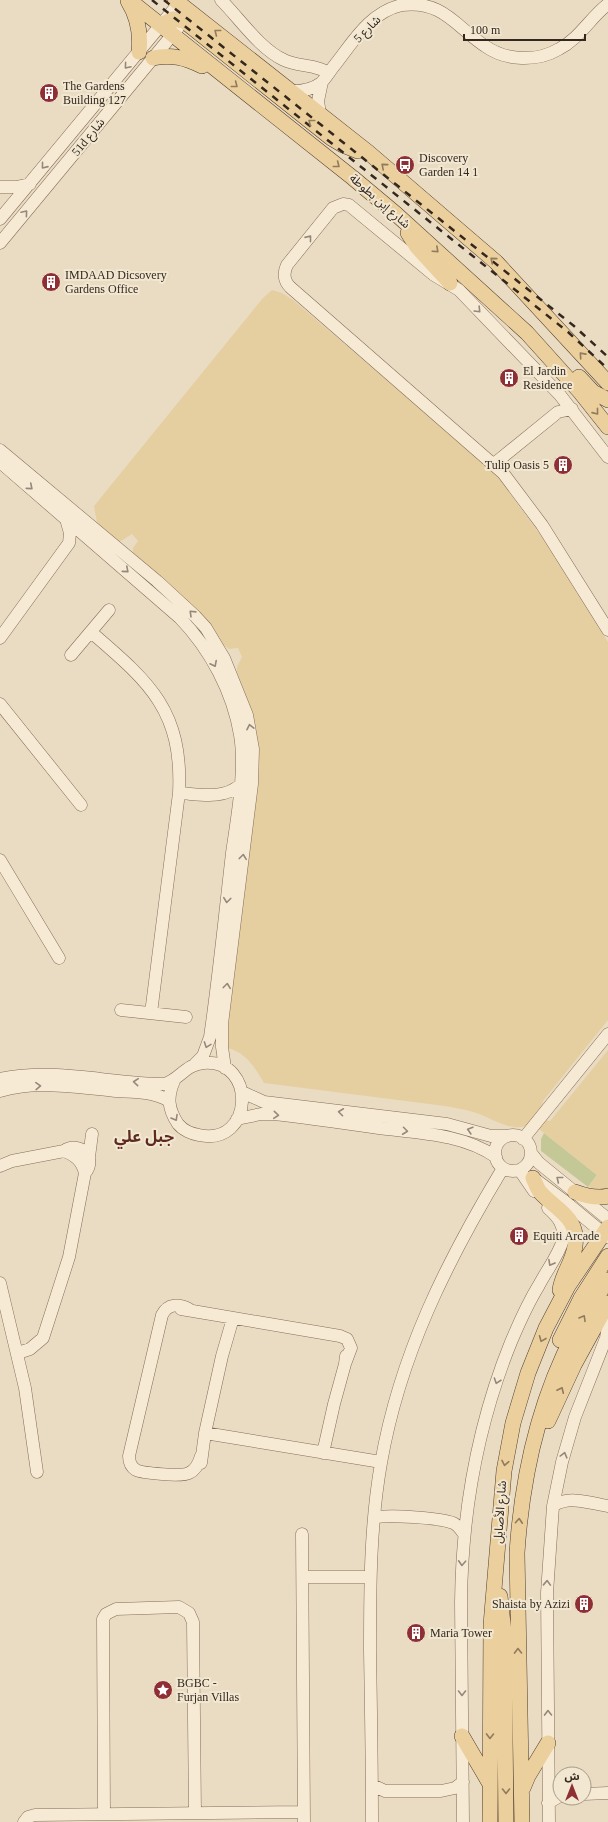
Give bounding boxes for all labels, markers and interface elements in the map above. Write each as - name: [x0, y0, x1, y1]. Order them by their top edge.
- street label: شارع 5: [351, 13, 385, 47]
- scale bar: [464, 16, 585, 42]
- text: 100 m: [470, 23, 501, 37]
- one-way arrow: [214, 30, 221, 37]
- one-way arrow: [125, 61, 132, 68]
- place label: The Gardens Building 127: [63, 79, 126, 107]
- one-way arrow: [230, 80, 237, 87]
- building icon: The Gardens Building 127: [38, 82, 60, 104]
- street label: 51d شارع: [69, 115, 109, 160]
- one-way arrow: [308, 120, 315, 127]
- place label: Discovery Garden 14 1: [419, 151, 478, 179]
- bus stop icon: Discovery Garden 14 1: [394, 154, 416, 176]
- one-way arrow: [333, 161, 340, 168]
- one-way arrow: [42, 162, 49, 169]
- one-way arrow: [381, 163, 388, 170]
- street label: شارع إبن بطوطة: [346, 171, 413, 233]
- one-way arrow: [20, 210, 27, 218]
- one-way arrow: [304, 235, 311, 242]
- one-way arrow: [431, 245, 438, 252]
- one-way arrow: [490, 257, 498, 264]
- place label: IMDAAD Dicsovery Gardens Office: [65, 268, 167, 296]
- building icon: IMDAAD Dicsovery Gardens Office: [40, 271, 62, 293]
- one-way arrow: [473, 305, 481, 313]
- one-way arrow: [579, 352, 586, 360]
- place label: El Jardin Residence: [523, 364, 572, 392]
- building icon: El Jardin Residence: [498, 367, 520, 389]
- one-way arrow: [591, 407, 598, 414]
- building icon: Tulip Oasis 5: [552, 454, 574, 476]
- place label: Tulip Oasis 5: [485, 458, 549, 472]
- one-way arrow: [25, 483, 32, 490]
- one-way arrow: [121, 565, 128, 572]
- one-way arrow: [189, 610, 197, 618]
- one-way arrow: [209, 660, 217, 667]
- one-way arrow: [246, 724, 254, 731]
- one-way arrow: [238, 854, 247, 860]
- one-way arrow: [223, 897, 232, 903]
- one-way arrow: [222, 983, 231, 989]
- one-way arrow: [204, 1042, 212, 1049]
- one-way arrow: [132, 1078, 139, 1087]
- one-way arrow: [35, 1081, 41, 1090]
- one-way arrow: [338, 1107, 344, 1116]
- one-way arrow: [273, 1110, 279, 1119]
- one-way arrow: [170, 1114, 177, 1121]
- one-way arrow: [402, 1126, 408, 1135]
- one-way arrow: [466, 1126, 473, 1135]
- district label: جبل علي: [114, 1128, 174, 1149]
- one-way arrow: [556, 1176, 563, 1183]
- building icon: Equiti Arcade: [508, 1225, 530, 1247]
- place label: Equiti Arcade: [533, 1229, 599, 1243]
- one-way arrow: [548, 1259, 555, 1266]
- one-way arrow: [578, 1315, 585, 1322]
- one-way arrow: [538, 1335, 546, 1342]
- one-way arrow: [493, 1378, 501, 1385]
- one-way arrow: [556, 1386, 564, 1394]
- one-way arrow: [560, 1451, 568, 1458]
- one-way arrow: [501, 1460, 510, 1466]
- street label: شارع الأصايل: [491, 1480, 511, 1544]
- one-way arrow: [515, 1518, 524, 1524]
- one-way arrow: [458, 1560, 466, 1566]
- one-way arrow: [543, 1580, 551, 1586]
- building icon: Shaista by Azizi: [573, 1593, 595, 1615]
- place label: Shaista by Azizi: [492, 1597, 571, 1611]
- building icon: Maria Tower: [405, 1622, 427, 1644]
- place label: Maria Tower: [430, 1626, 492, 1640]
- one-way arrow: [514, 1648, 523, 1654]
- place label: BGBC - Furjan Villas: [177, 1676, 239, 1704]
- place icon: BGBC - Furjan Villas: [152, 1679, 174, 1701]
- one-way arrow: [458, 1690, 466, 1696]
- one-way arrow: [544, 1710, 552, 1716]
- one-way arrow: [486, 1733, 494, 1739]
- north arrow: [552, 1766, 592, 1806]
- text: ش: [564, 1770, 580, 1783]
- one-way arrow: [502, 1788, 510, 1794]

